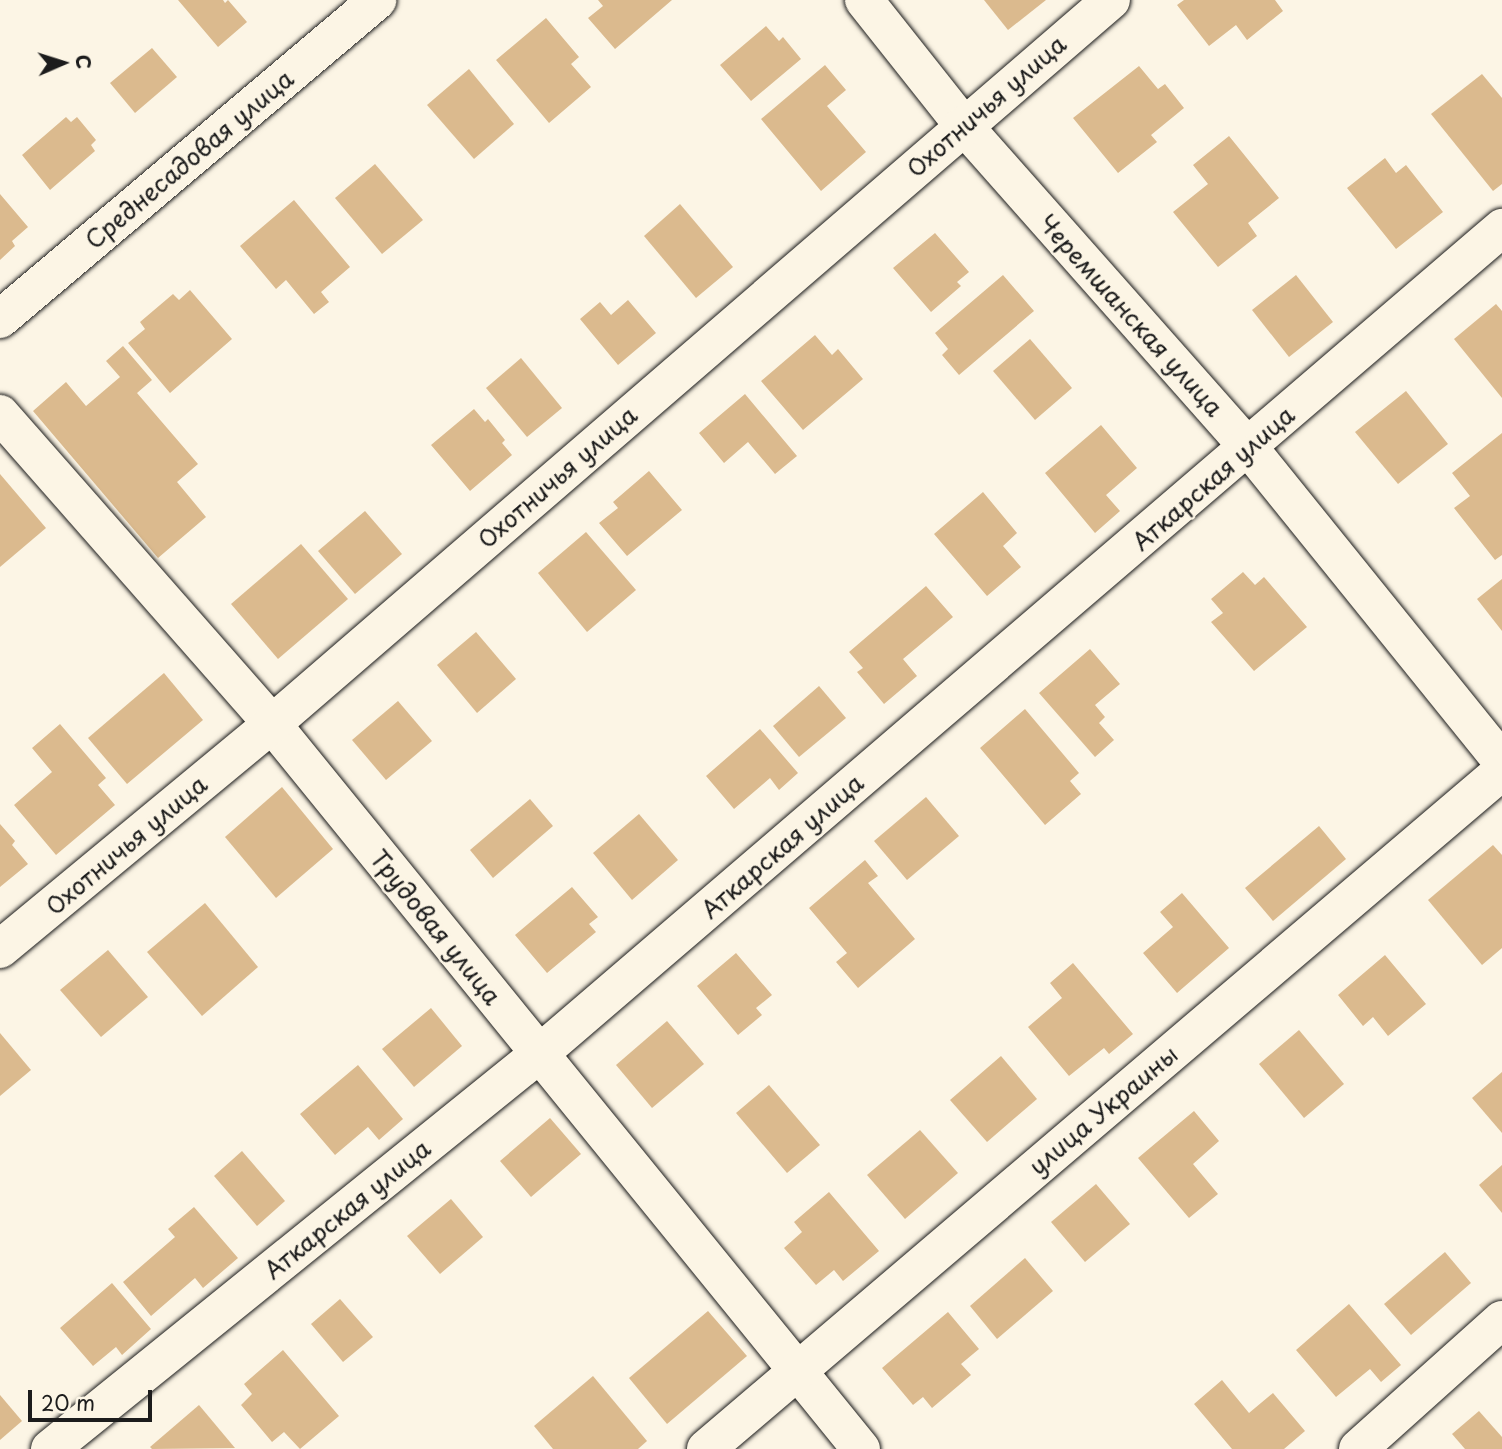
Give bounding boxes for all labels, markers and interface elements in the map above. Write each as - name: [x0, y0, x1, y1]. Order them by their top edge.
- north arrow: [28, 28, 98, 98]
- street label: Охотничья улица: [900, 29, 1072, 183]
- street label: Среднесадовая улица: [79, 63, 299, 255]
- street label: Черемшанская улица: [1033, 208, 1229, 422]
- street label: Аткарская улица: [1126, 399, 1300, 557]
- street label: Охотничья улица: [471, 400, 643, 554]
- street label: Аткарская улица: [695, 767, 869, 925]
- street label: Охотничья улица: [39, 769, 213, 921]
- street label: Трудовая улица: [365, 843, 507, 1011]
- street label: улица Украины: [1023, 1039, 1183, 1181]
- street label: Аткарская улица: [258, 1133, 436, 1285]
- scale bar: [32, 1376, 156, 1420]
- text: 20 m: [41, 1386, 95, 1418]

